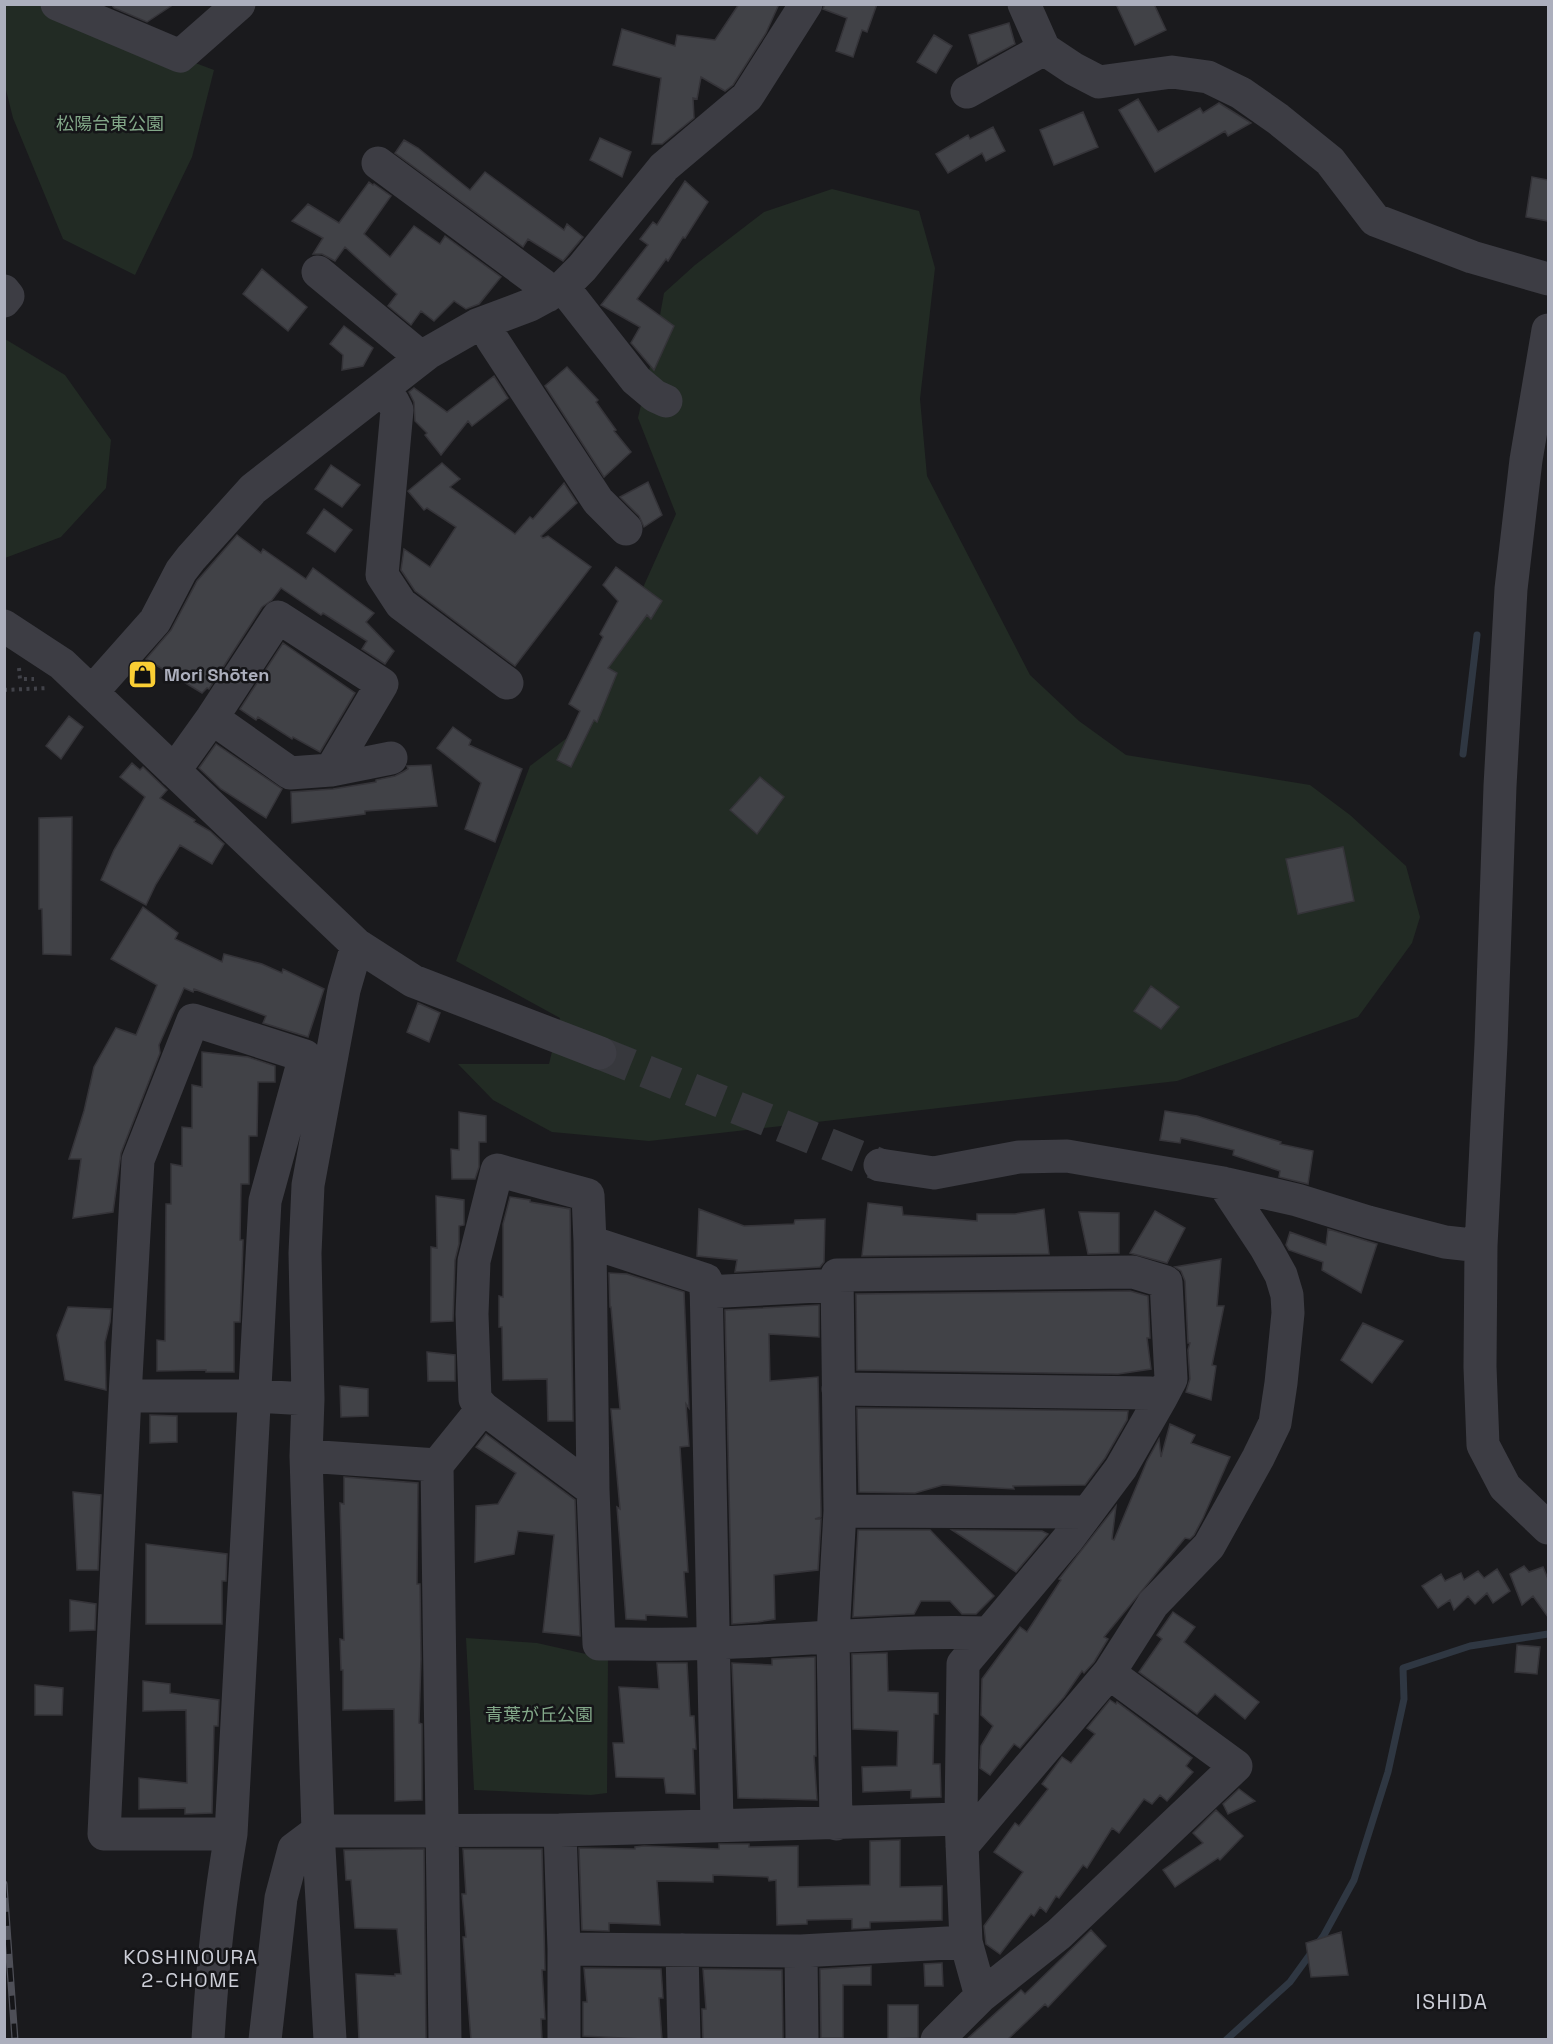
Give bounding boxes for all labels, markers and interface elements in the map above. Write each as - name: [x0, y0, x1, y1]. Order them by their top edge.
- park label: 松陽台東公園: [56, 112, 164, 135]
- shop icon: Mori Shōten: [127, 659, 159, 691]
- place label: Mori Shōten: [164, 663, 269, 686]
- park label: 青葉が丘公園: [485, 1703, 593, 1726]
- district label: KOSHINOURA 2-CHOME: [123, 1944, 259, 1993]
- district label: ISHIDA: [1416, 1988, 1488, 2015]

